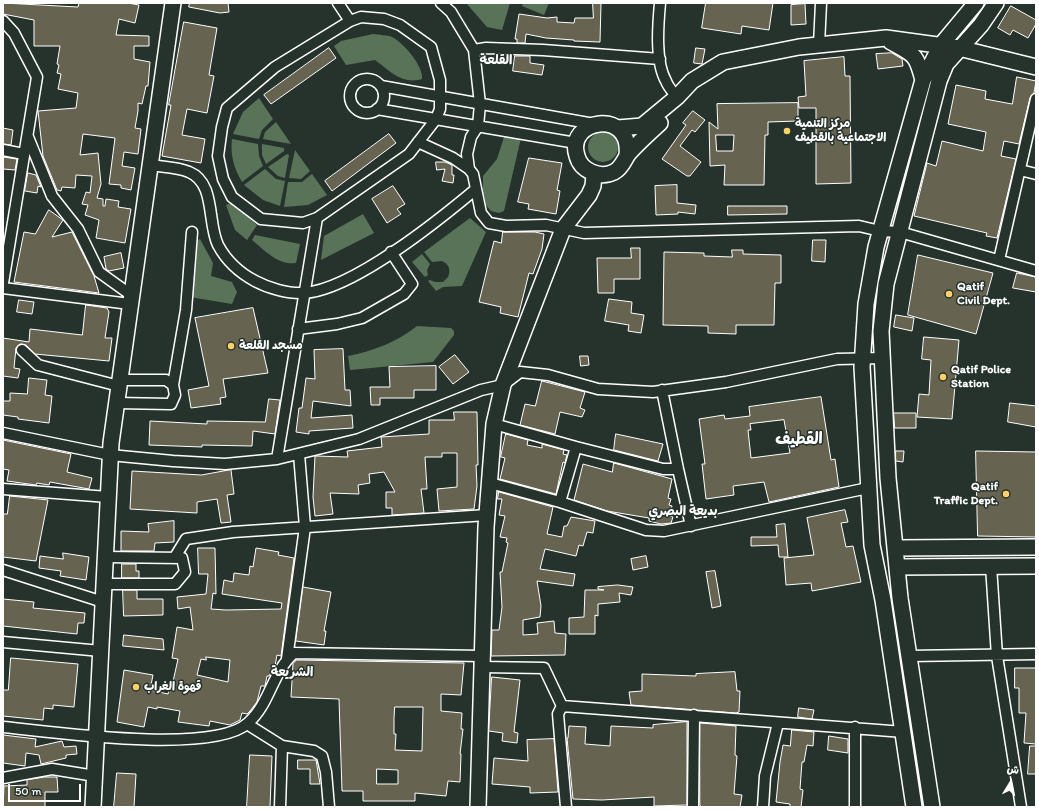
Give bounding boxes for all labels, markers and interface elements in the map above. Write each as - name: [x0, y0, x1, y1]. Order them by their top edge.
- district label: القلعة: [480, 53, 512, 69]
- place label: مركز التنمية الاجتماعية بالقطيف: [795, 117, 886, 145]
- marker: مركز التنمية الاجتماعية بالقطيف: [782, 126, 792, 136]
- place label: Qatif Civil Dept.: [957, 280, 1010, 308]
- marker: Qatif Civil Dept.: [944, 289, 954, 299]
- place label: مسجد القلعة: [239, 339, 303, 353]
- marker: مسجد القلعة: [226, 341, 236, 351]
- place label: Qatif Police Station: [951, 363, 1011, 391]
- marker: Qatif Police Station: [938, 372, 948, 382]
- district label: القطيف: [775, 430, 823, 450]
- place label: Qatif Traffic Dept.: [934, 480, 998, 508]
- marker: Qatif Traffic Dept.: [1001, 489, 1011, 499]
- district label: بديعة البصري: [648, 504, 718, 520]
- district label: الشريعة: [271, 665, 313, 681]
- place label: قهوة الغراب: [144, 680, 201, 694]
- marker: قهوة الغراب: [131, 682, 141, 692]
- north arrow: [991, 762, 1031, 802]
- text: ش: [1006, 762, 1020, 777]
- scale bar: [10, 776, 83, 802]
- text: 50 m: [15, 784, 41, 798]

